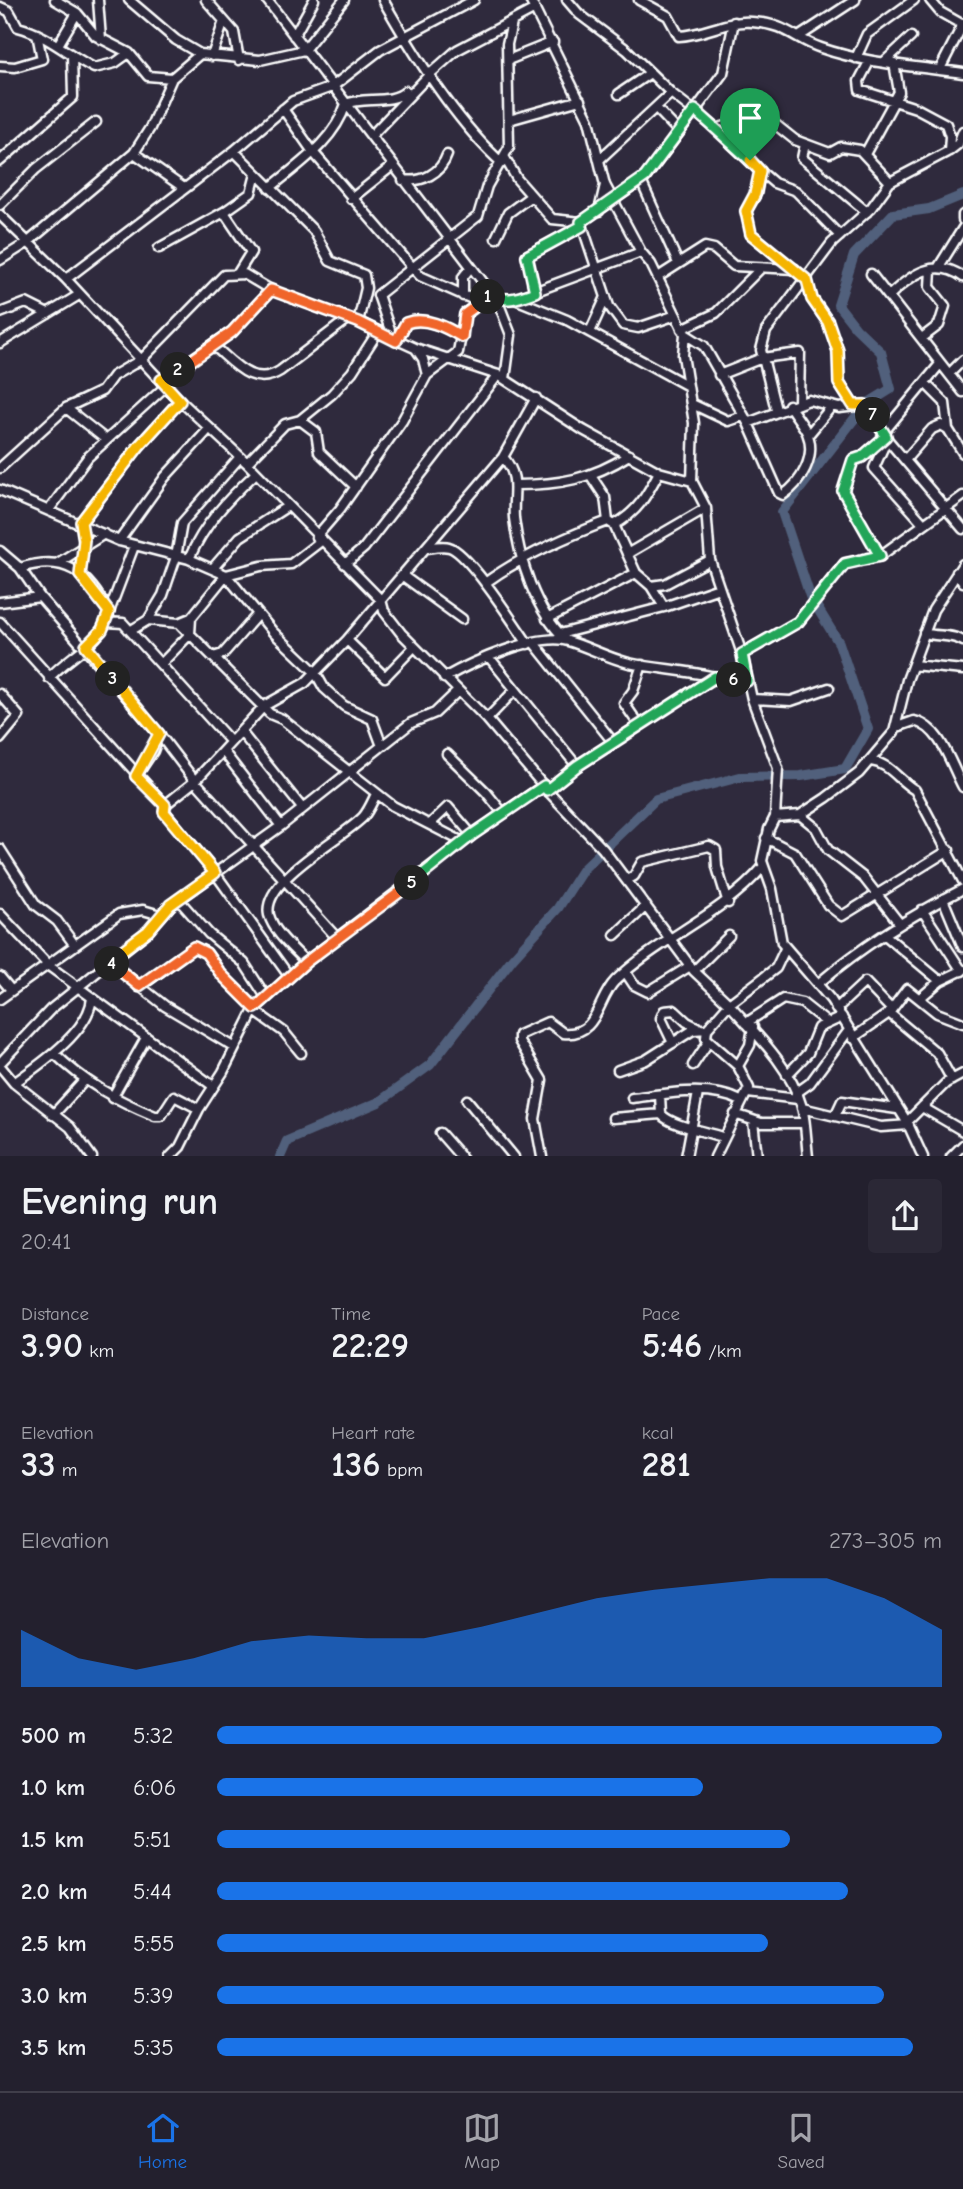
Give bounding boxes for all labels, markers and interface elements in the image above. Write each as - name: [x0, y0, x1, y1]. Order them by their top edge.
- pin: [720, 88, 780, 160]
- icon: arrive: [731, 99, 769, 137]
- pin: 1: [470, 280, 505, 314]
- text: 1: [484, 285, 491, 307]
- pin: 2: [160, 352, 196, 388]
- text: 2: [173, 358, 182, 380]
- pin: 7: [856, 398, 890, 432]
- text: 7: [868, 403, 877, 425]
- pin: 3: [96, 662, 130, 696]
- pin: 6: [716, 662, 752, 698]
- text: 3: [108, 667, 117, 689]
- text: 6: [729, 668, 738, 690]
- pin: 5: [394, 866, 430, 900]
- text: 5: [406, 871, 417, 893]
- pin: 4: [94, 946, 130, 982]
- text: 4: [107, 952, 116, 974]
- button: share: [868, 1179, 942, 1253]
- text: Evening run: [21, 1180, 218, 1224]
- text: 20:41: [21, 1228, 71, 1255]
- text: Distance: [21, 1303, 89, 1325]
- text: Time: [331, 1303, 371, 1325]
- text: Pace: [642, 1303, 680, 1325]
- text: 3.90: [21, 1325, 83, 1366]
- text: 22:29: [331, 1325, 409, 1366]
- text: 5:46: [642, 1325, 702, 1366]
- text: km: [83, 1340, 114, 1362]
- text: /km: [702, 1340, 742, 1362]
- text: Elevation: [21, 1422, 94, 1444]
- text: Heart rate: [331, 1422, 415, 1444]
- text: kcal: [642, 1422, 674, 1444]
- text: 33: [21, 1444, 56, 1485]
- text: 136: [331, 1444, 381, 1485]
- text: 281: [642, 1444, 691, 1485]
- text: m: [56, 1459, 78, 1481]
- text: bpm: [381, 1459, 423, 1481]
- text: Elevation: [21, 1527, 109, 1554]
- text: 273–305 m: [829, 1527, 942, 1554]
- text: 500 m: [21, 1722, 86, 1749]
- text: 5:32: [133, 1722, 173, 1749]
- text: 1.0 km: [21, 1774, 85, 1801]
- text: 6:06: [133, 1774, 176, 1801]
- text: 1.5 km: [21, 1826, 84, 1853]
- text: 5:51: [133, 1826, 171, 1853]
- text: 2.0 km: [21, 1878, 87, 1905]
- text: 5:44: [133, 1878, 172, 1905]
- text: 2.5 km: [21, 1930, 87, 1957]
- text: 5:55: [133, 1930, 175, 1957]
- text: 3.0 km: [21, 1982, 87, 2009]
- text: 5:39: [133, 1982, 173, 2009]
- text: 3.5 km: [21, 2034, 86, 2061]
- text: 5:35: [133, 2034, 174, 2061]
- tab: Home: [138, 2109, 187, 2173]
- tab: Map: [463, 2109, 501, 2173]
- tab: Saved: [777, 2109, 825, 2173]

